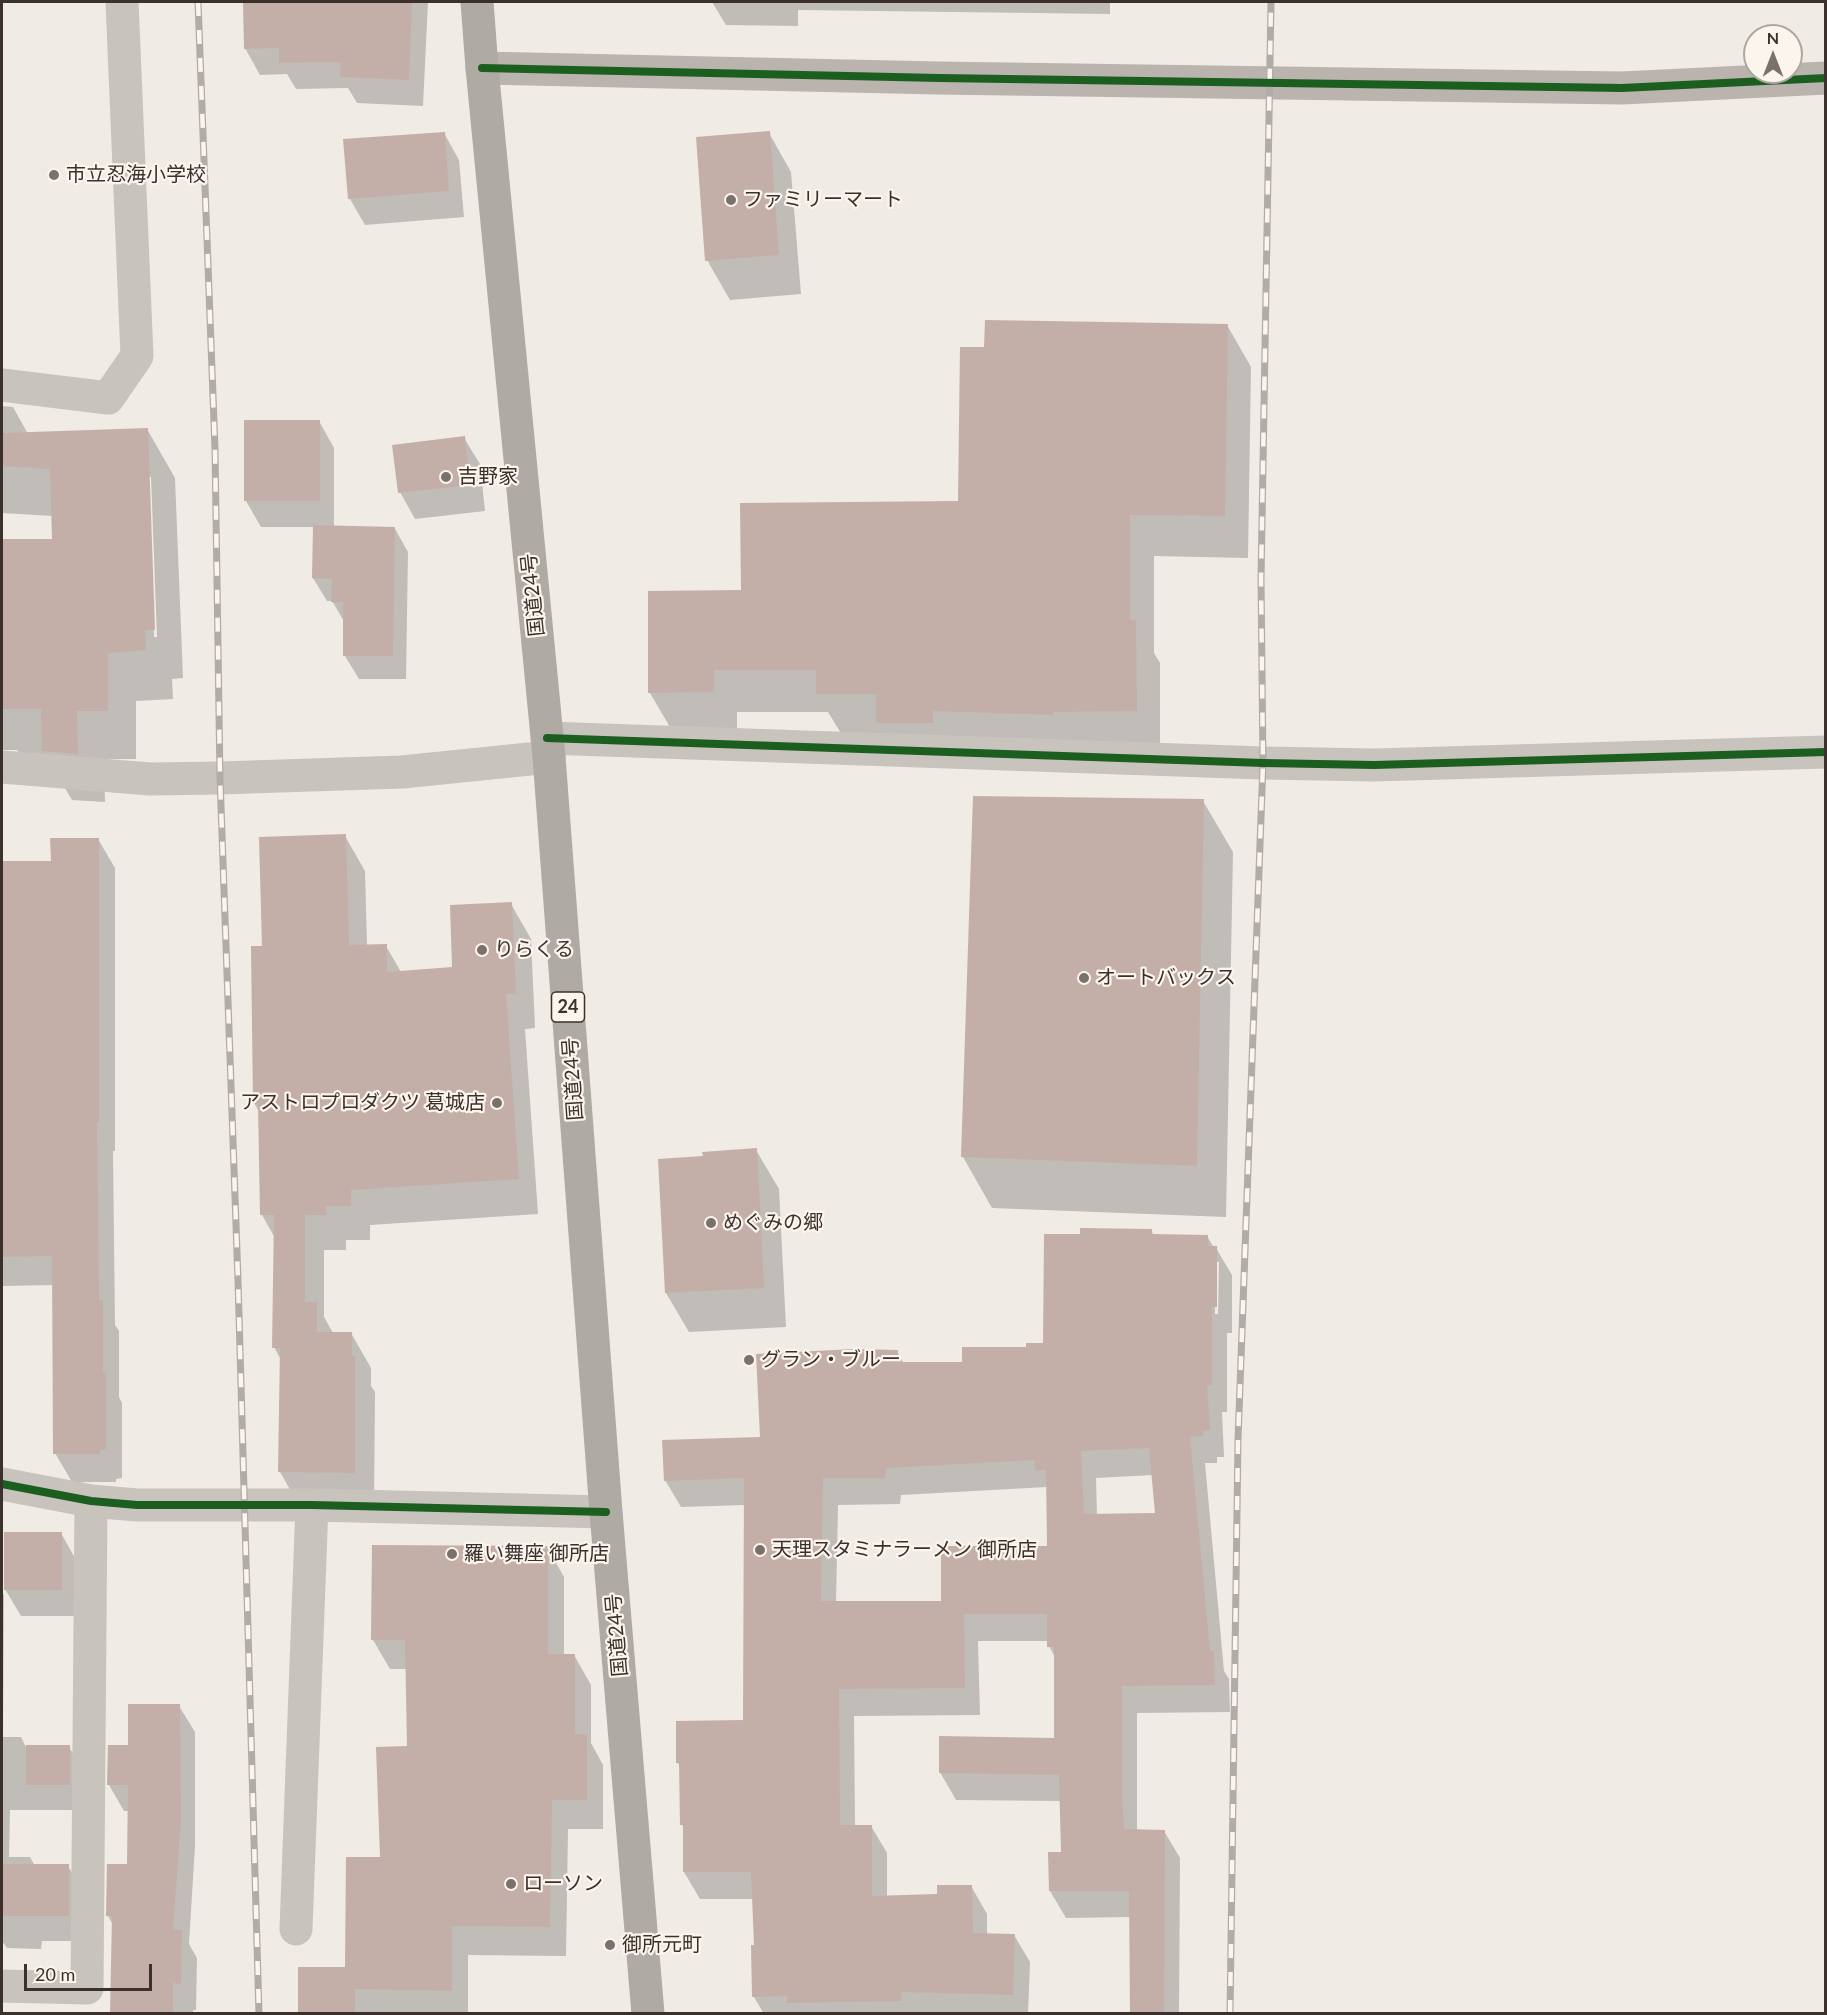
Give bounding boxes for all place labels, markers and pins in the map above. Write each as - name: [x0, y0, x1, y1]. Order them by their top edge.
- place label: 市立忍海小学校: [66, 163, 206, 187]
- marker: 市立忍海小学校: [47, 168, 61, 182]
- place label: ファミリーマート: [743, 188, 903, 212]
- marker: ファミリーマート: [724, 193, 738, 207]
- place label: 吉野家: [458, 465, 518, 489]
- marker: 吉野家: [439, 470, 453, 484]
- place label: りらくる: [494, 938, 574, 962]
- marker: りらくる: [475, 943, 489, 957]
- place label: オートバックス: [1096, 966, 1236, 990]
- marker: オートバックス: [1077, 971, 1091, 985]
- place label: アストロプロダクツ 葛城店: [240, 1091, 485, 1115]
- marker: アストロプロダクツ 葛城店: [490, 1096, 504, 1110]
- place label: めぐみの郷: [723, 1211, 823, 1235]
- marker: めぐみの郷: [704, 1216, 718, 1230]
- place label: グラン・ブルー: [761, 1348, 901, 1372]
- marker: グラン・ブルー: [742, 1353, 756, 1367]
- place label: 天理スタミナラーメン 御所店: [772, 1538, 1037, 1562]
- place label: 羅い舞座 御所店: [464, 1542, 609, 1566]
- marker: 天理スタミナラーメン 御所店: [753, 1543, 767, 1557]
- marker: 羅い舞座 御所店: [445, 1547, 459, 1561]
- place label: ローソン: [523, 1872, 603, 1896]
- marker: ローソン: [504, 1877, 518, 1891]
- place label: 御所元町: [622, 1933, 702, 1957]
- marker: 御所元町: [603, 1938, 617, 1952]

